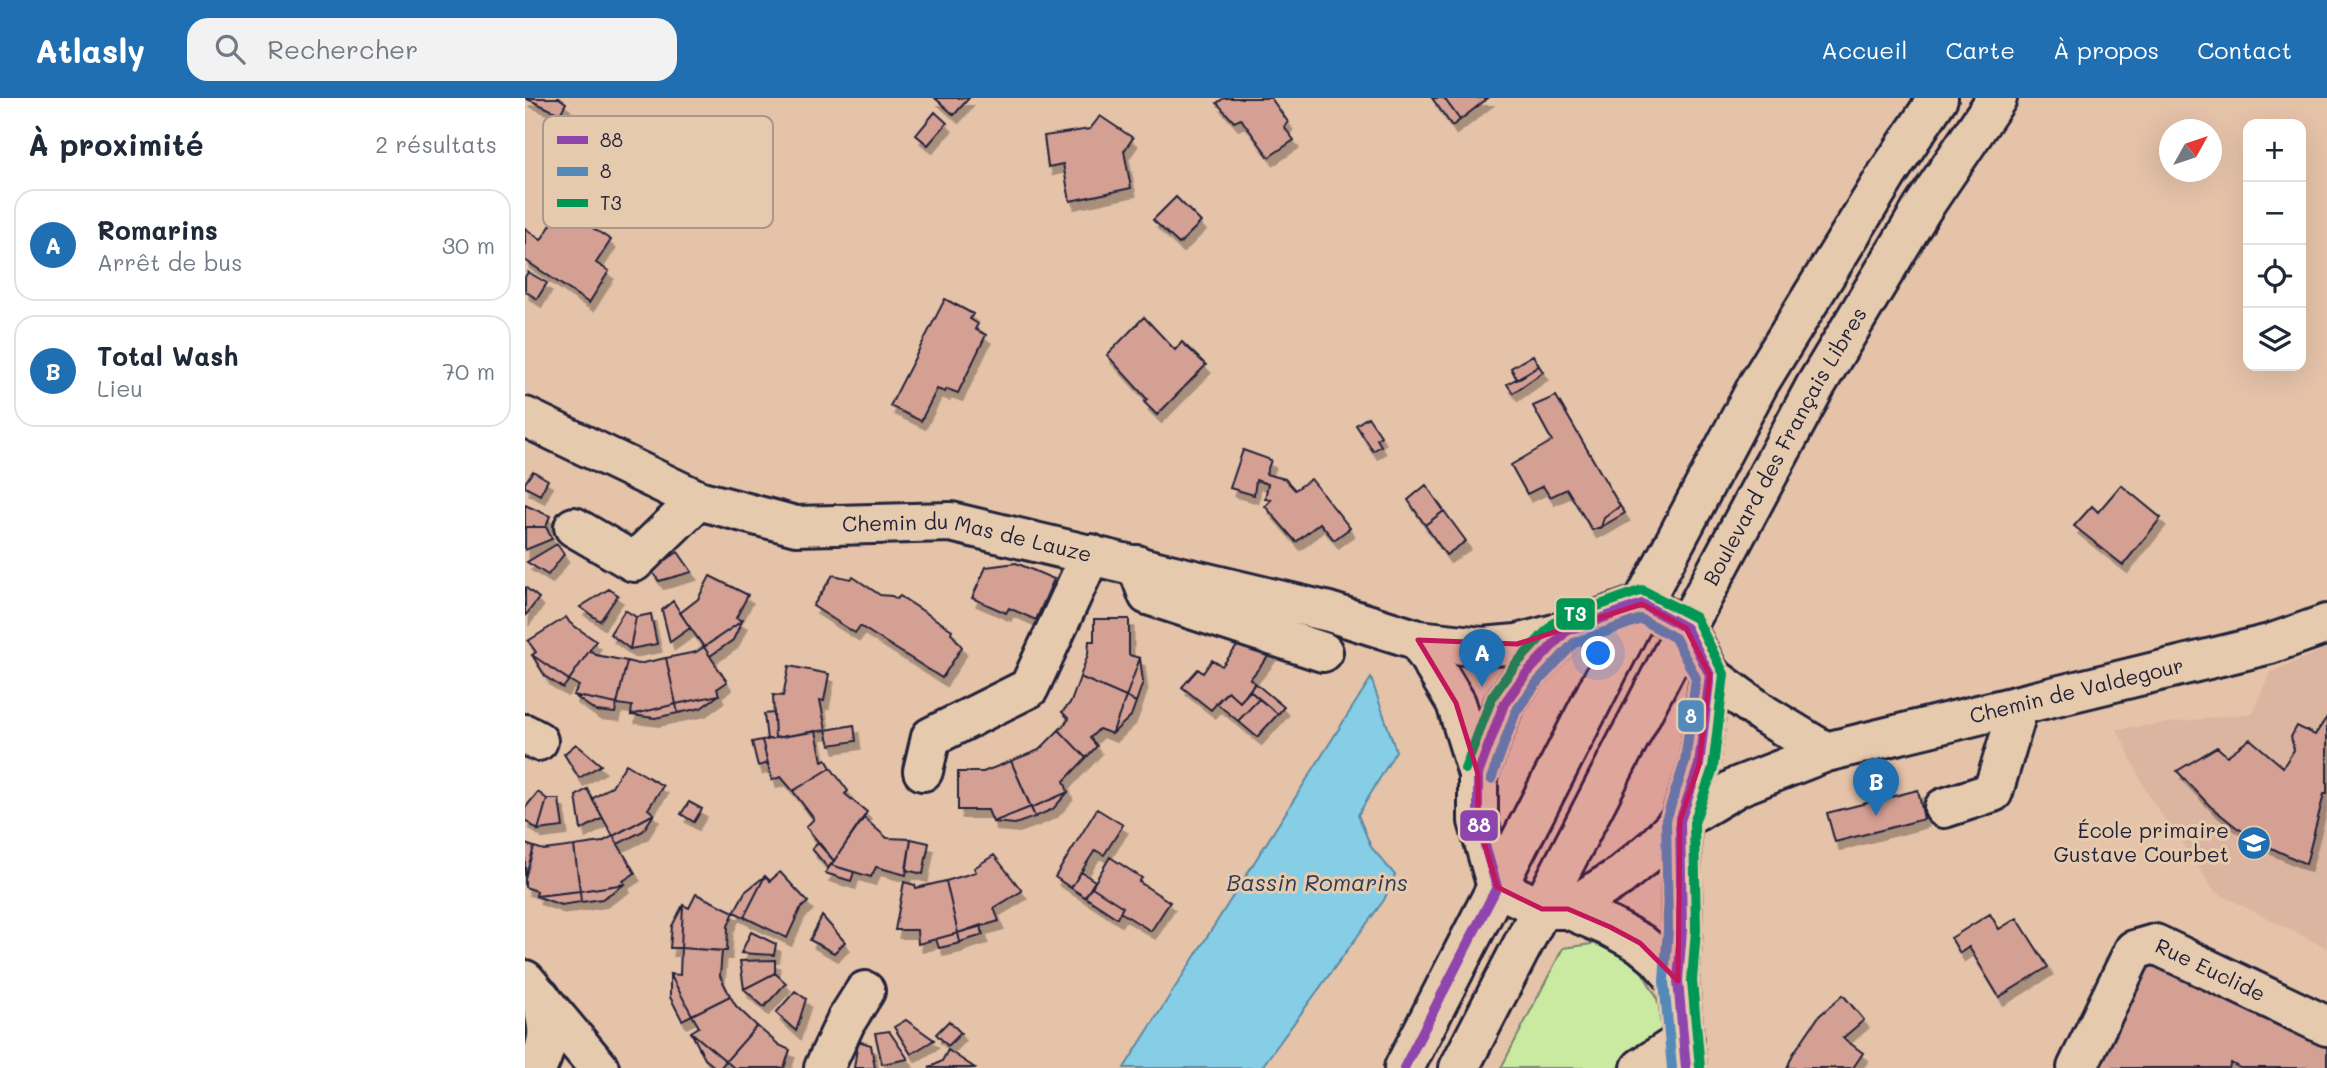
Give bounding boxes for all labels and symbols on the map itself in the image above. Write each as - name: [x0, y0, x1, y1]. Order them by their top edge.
- legend: [543, 116, 773, 228]
- north arrow: [2159, 119, 2222, 182]
- text: 88: [600, 127, 623, 152]
- text: 8: [600, 158, 612, 183]
- text: T3: [600, 190, 622, 215]
- street label: Boulevard des Français Libres: [1696, 302, 1872, 590]
- street label: Chemin du Mas de Lauze: [842, 507, 1095, 567]
- line badge: T3: [1555, 597, 1596, 631]
- text: T3: [1564, 601, 1586, 626]
- pin: A: [1459, 629, 1505, 687]
- your location: [1581, 636, 1615, 670]
- street label: Chemin de Valdegour: [1967, 651, 2186, 729]
- line badge: 8: [1677, 699, 1705, 733]
- text: 8: [1685, 703, 1697, 728]
- pin: B: [1853, 758, 1899, 816]
- line badge: 88: [1459, 809, 1499, 842]
- text: 88: [1467, 812, 1491, 837]
- place label: École primaire Gustave Courbet: [2054, 816, 2229, 867]
- school or university icon: École primaire Gustave Courbet: [2235, 824, 2273, 862]
- water label: Bassin Romarins: [1226, 867, 1408, 897]
- street label: Rue Euclide: [2151, 931, 2270, 1007]

